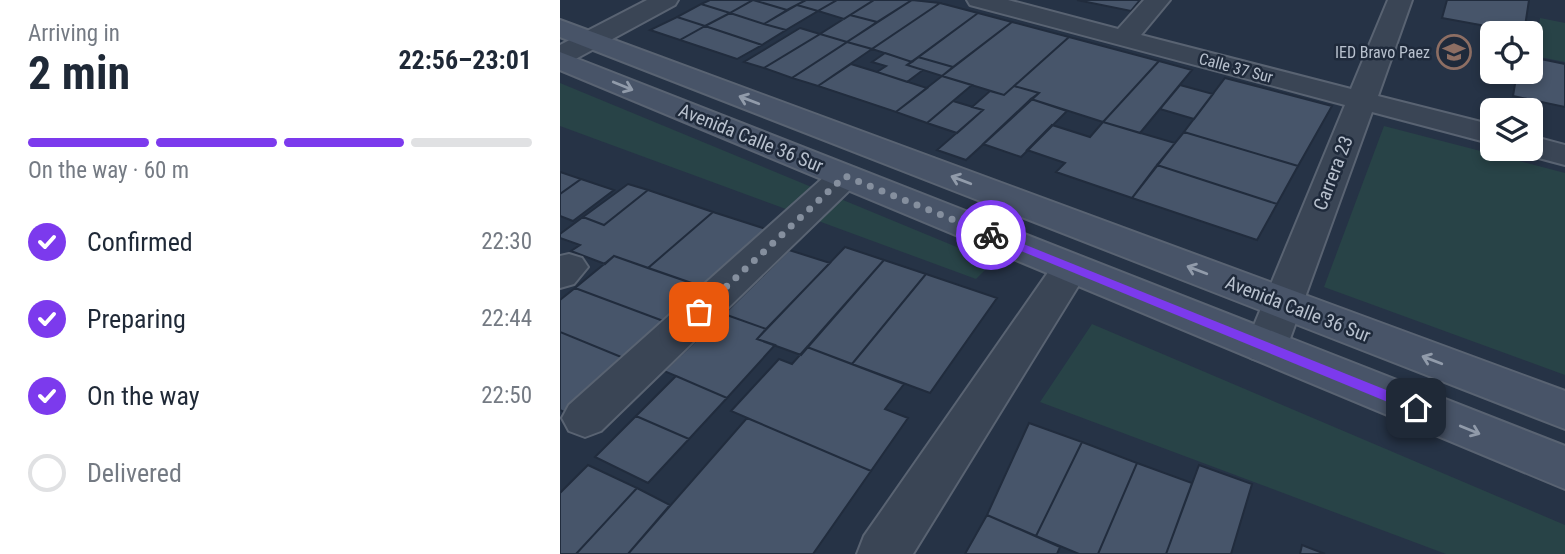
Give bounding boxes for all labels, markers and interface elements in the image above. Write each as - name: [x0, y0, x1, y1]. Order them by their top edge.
- text: Arriving in: [28, 20, 120, 47]
- map controls: [1480, 21, 1543, 161]
- button: locate: [1480, 21, 1543, 84]
- school or university icon: IED Bravo Paez: [1435, 33, 1473, 71]
- place label: IED Bravo Paez: [1335, 43, 1430, 62]
- text: 22:56–23:01: [398, 45, 532, 75]
- text: 2 min: [28, 46, 130, 100]
- street label: Calle 37 Sur: [1197, 49, 1275, 87]
- one-way arrow: [612, 80, 634, 93]
- one-way arrow: [738, 92, 760, 105]
- button: layers: [1480, 98, 1543, 161]
- street label: Avenida Calle 36 Sur: [675, 99, 827, 178]
- street label: Carrera 23: [1308, 133, 1358, 213]
- text: On the way · 60 m: [28, 157, 189, 184]
- one-way arrow: [951, 173, 973, 186]
- courier: [956, 200, 1026, 270]
- icon: bike: [972, 216, 1010, 254]
- icon: check: [28, 223, 66, 261]
- text: Confirmed: [87, 227, 193, 257]
- text: 22:30: [481, 228, 532, 255]
- one-way arrow: [1186, 263, 1208, 275]
- street label: Avenida Calle 36 Sur: [1222, 271, 1374, 347]
- pin: [669, 282, 729, 342]
- icon: bag: [680, 293, 718, 331]
- icon: check: [28, 300, 66, 338]
- text: Preparing: [87, 304, 186, 334]
- text: 22:44: [481, 305, 532, 332]
- one-way arrow: [1422, 352, 1444, 365]
- icon: check: [28, 377, 66, 415]
- pin: [1386, 378, 1446, 438]
- text: On the way: [87, 381, 200, 411]
- text: 22:50: [481, 382, 532, 409]
- icon: home: [1397, 389, 1435, 427]
- one-way arrow: [1458, 424, 1480, 437]
- text: Delivered: [87, 458, 182, 488]

